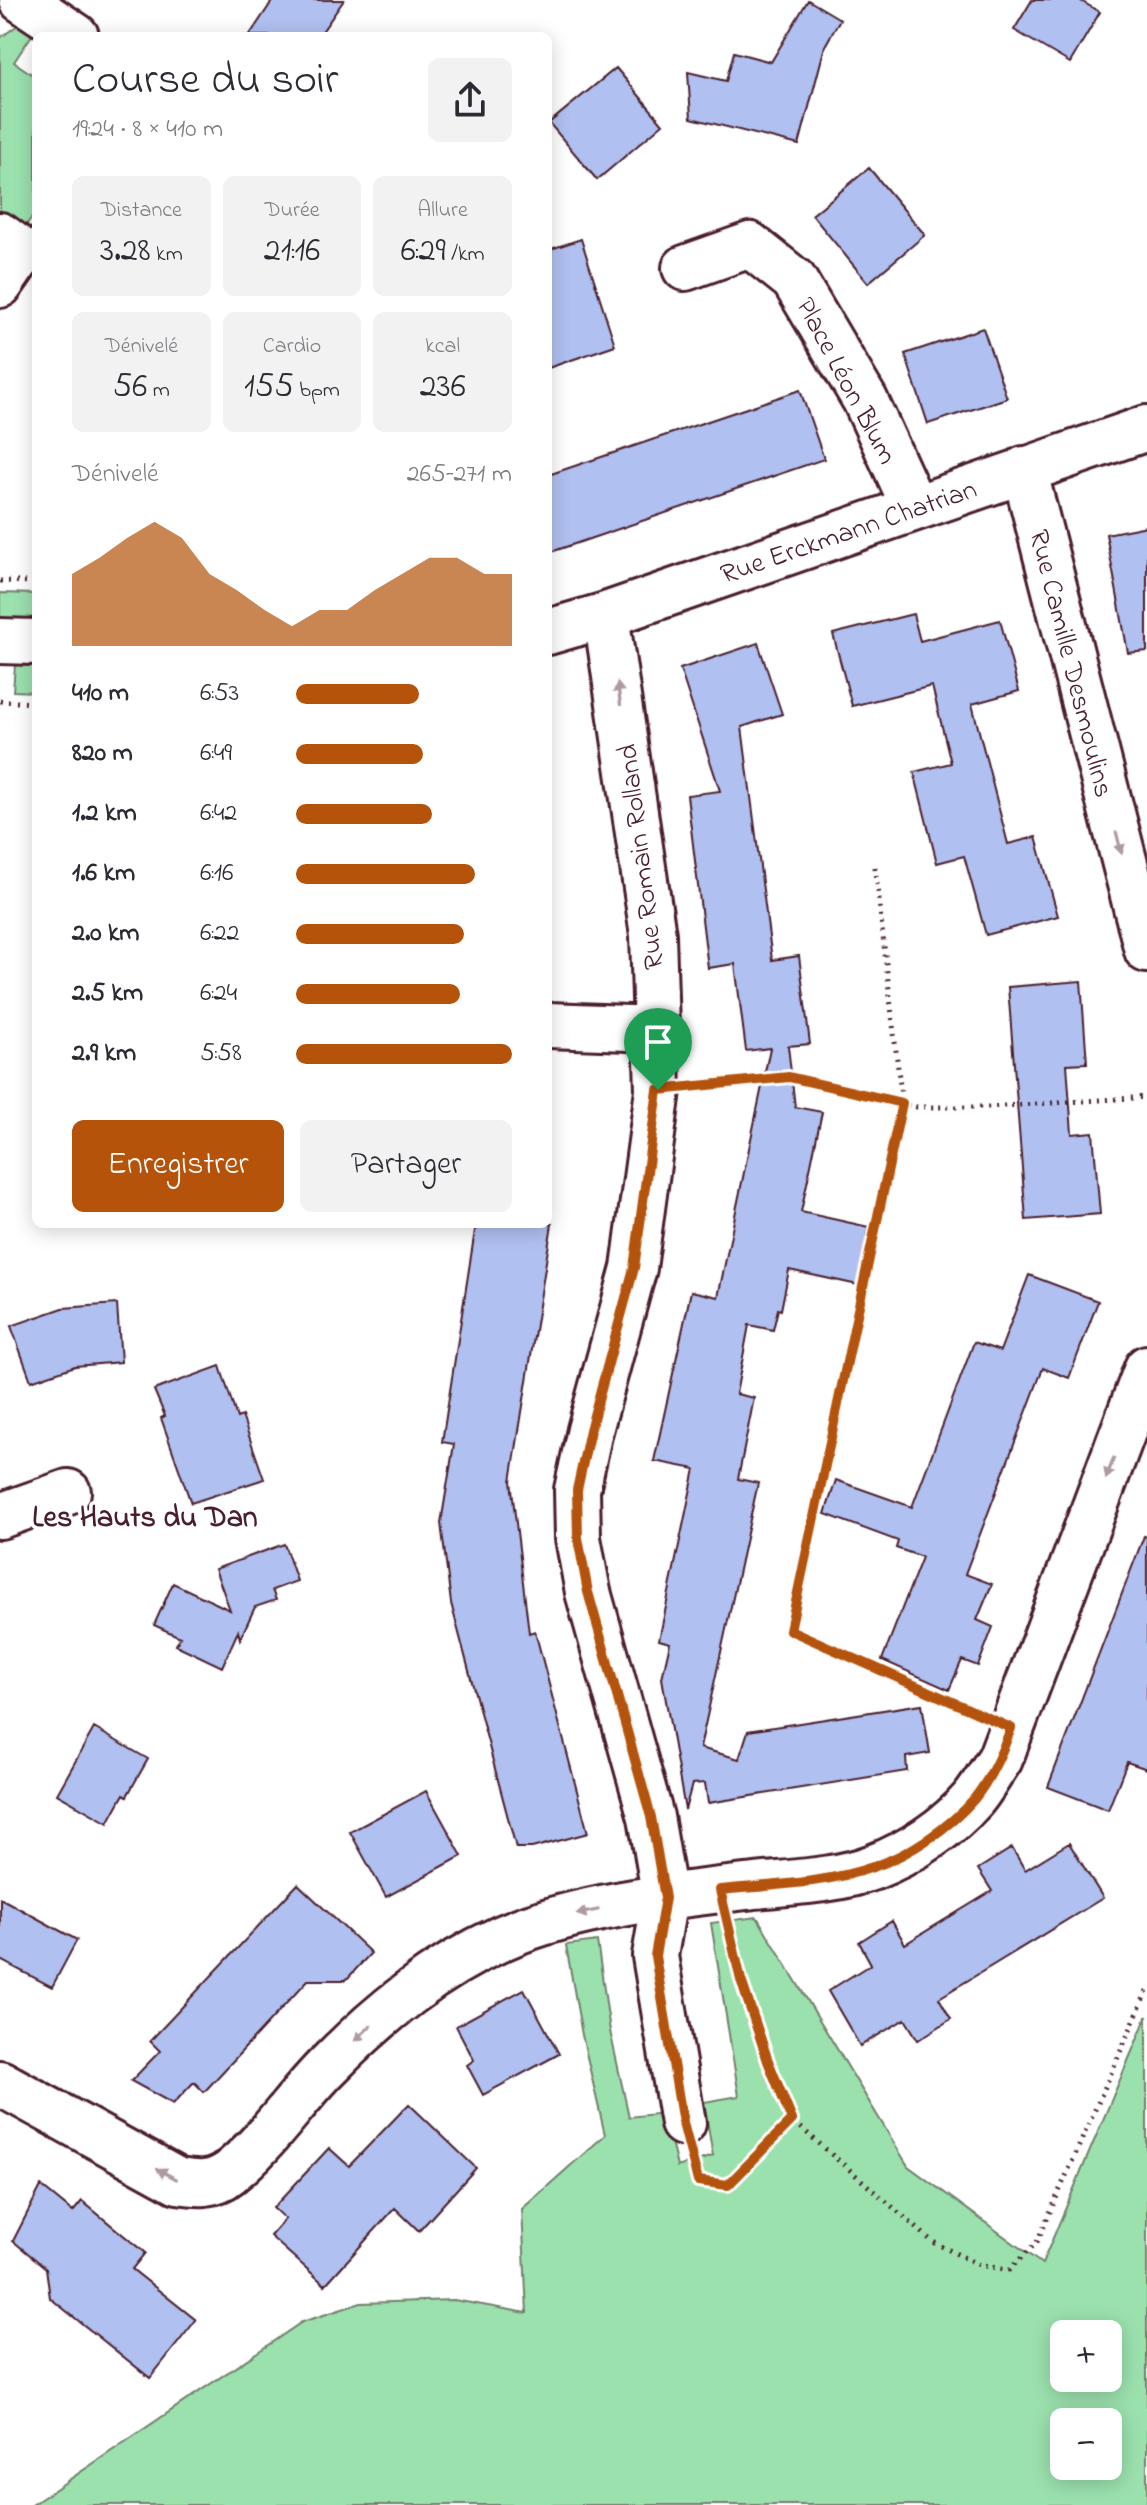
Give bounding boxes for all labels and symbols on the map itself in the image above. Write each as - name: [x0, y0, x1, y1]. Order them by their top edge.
- street label: Place Léon Blum: [784, 291, 906, 473]
- street label: Rue Erckmann Chatrian: [715, 470, 983, 596]
- street label: Rue Camille Desmoulins: [1017, 526, 1123, 802]
- one-way arrow: [612, 681, 625, 706]
- street label: Rue Romain Rolland: [608, 741, 677, 972]
- one-way arrow: [1114, 831, 1126, 856]
- pin: [624, 1008, 692, 1090]
- one-way arrow: [1103, 1456, 1116, 1480]
- district label: Les Hauts du Dan: [32, 1497, 258, 1541]
- one-way arrow: [575, 1907, 600, 1919]
- one-way arrow: [354, 2024, 373, 2042]
- one-way arrow: [156, 2168, 179, 2181]

